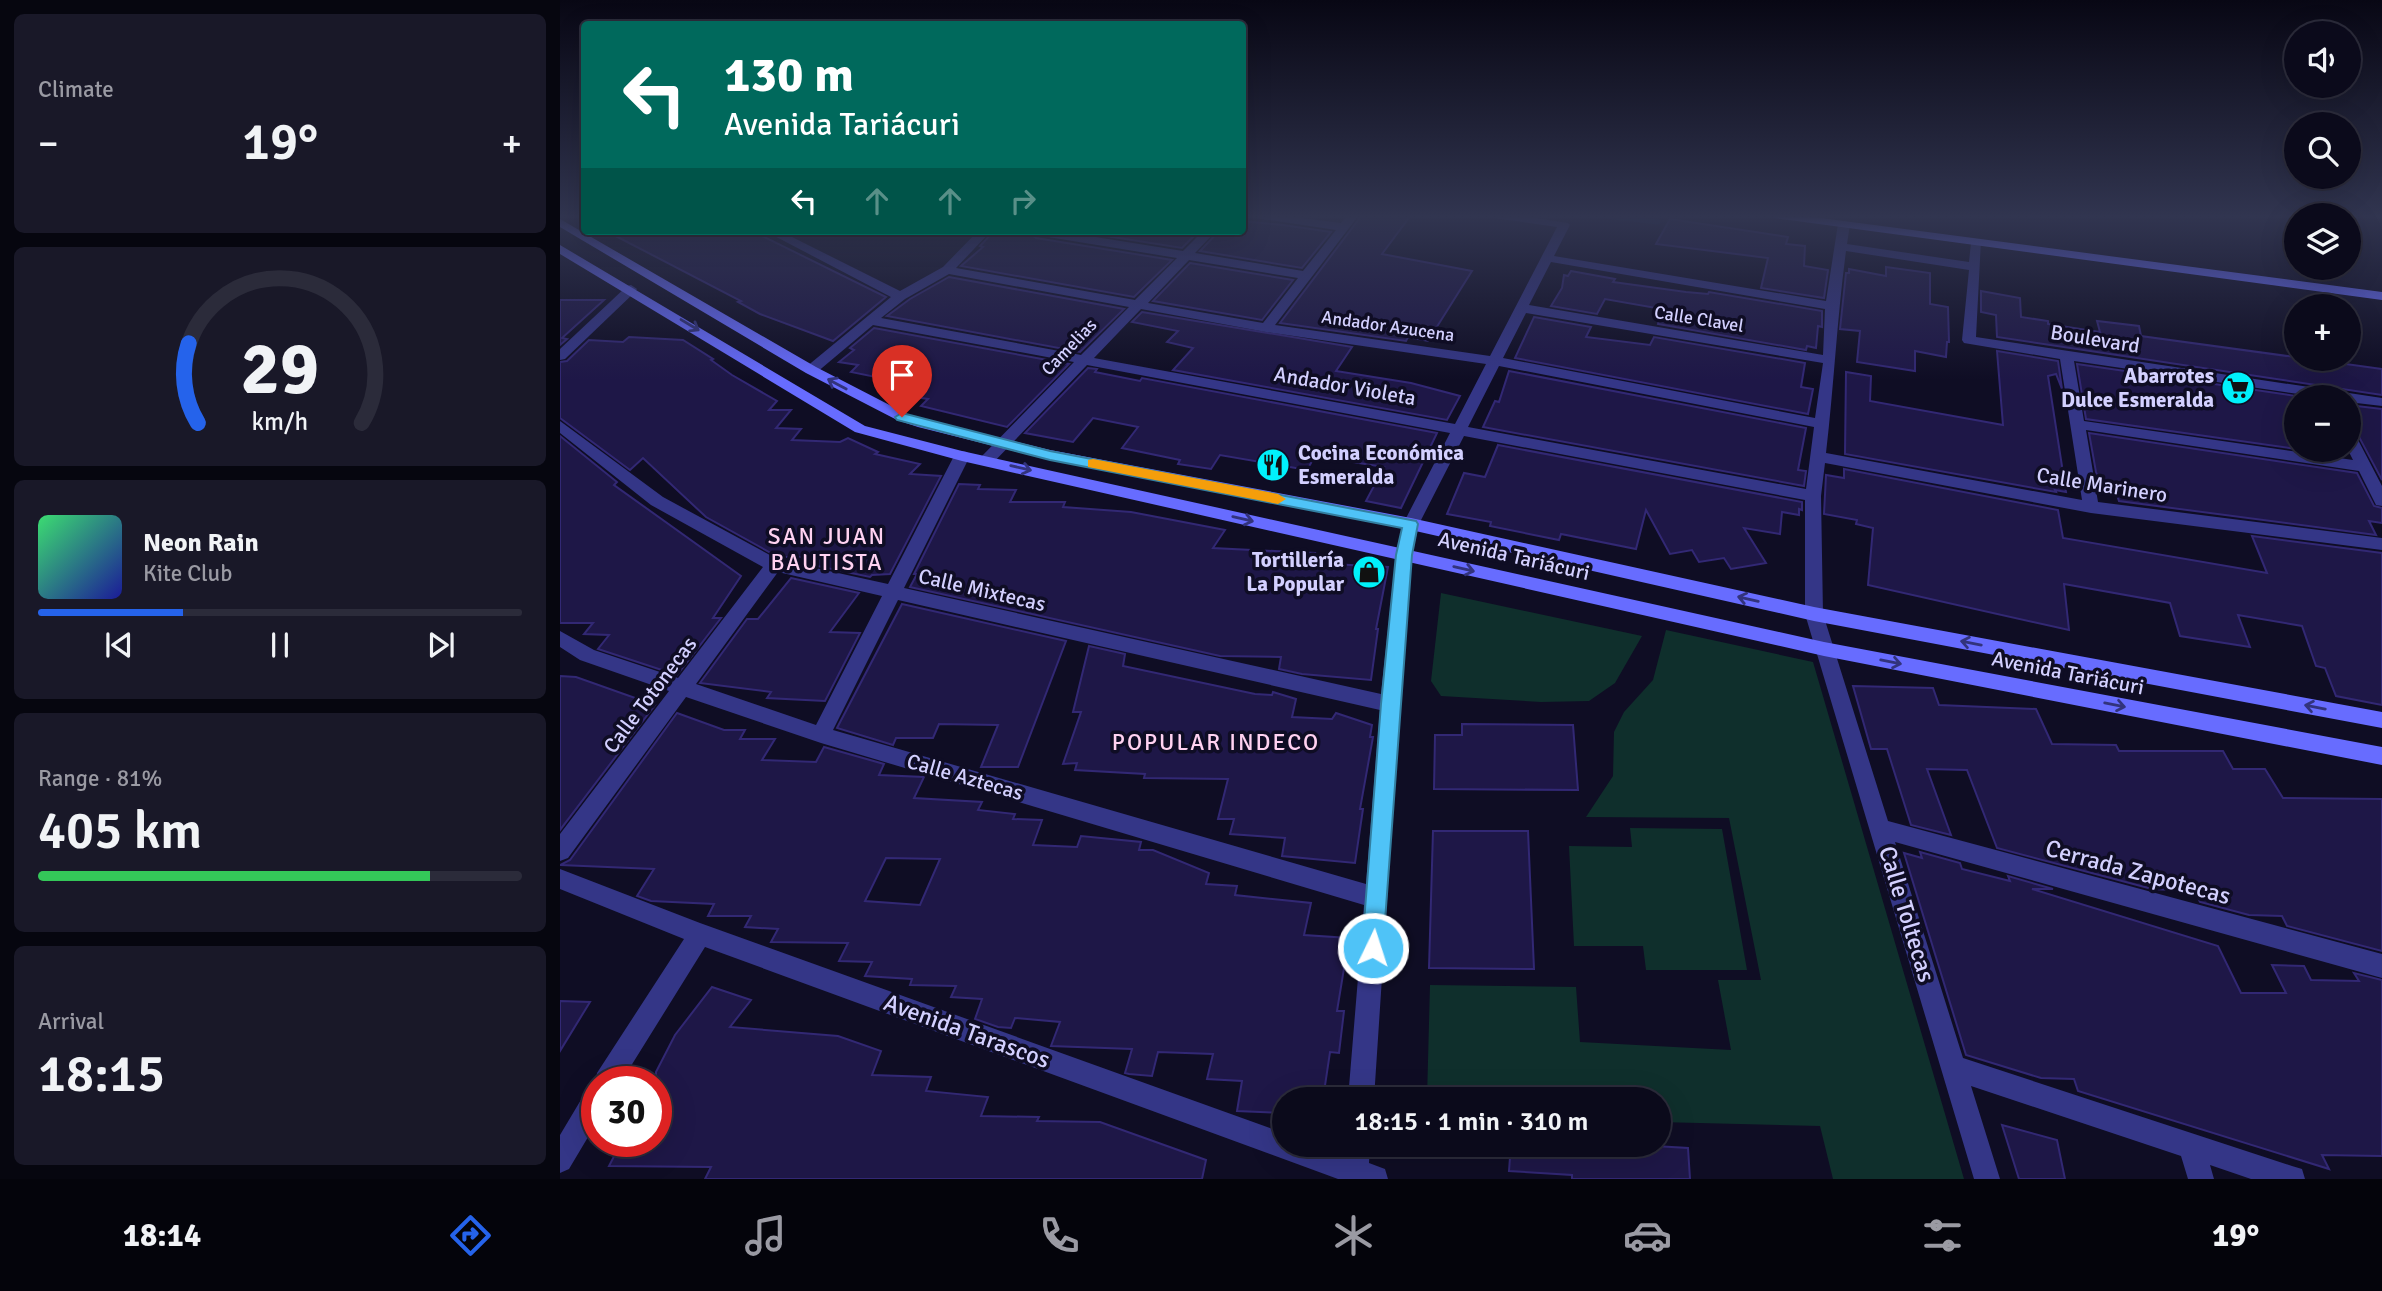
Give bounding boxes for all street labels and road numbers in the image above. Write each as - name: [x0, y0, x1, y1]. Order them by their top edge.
- street label: Calle Clavel: [1653, 301, 1745, 337]
- street label: Andador Azucena: [1320, 306, 1456, 346]
- street label: Camelias: [1037, 314, 1101, 380]
- street label: Boulevard: [2048, 319, 2142, 359]
- street label: Andador Violeta: [1272, 361, 1418, 411]
- street label: Calle Marinero: [2035, 462, 2169, 508]
- street label: Avenida Tariácuri: [1436, 526, 1592, 586]
- street label: Calle Mixtecas: [916, 563, 1048, 617]
- street label: Calle Totonecas: [598, 632, 702, 758]
- street label: Avenida Tariácuri: [1990, 645, 2146, 701]
- street label: Calle Aztecas: [904, 748, 1026, 806]
- street label: Cerrada Zapotecas: [2042, 833, 2234, 911]
- street label: Calle Toltecas: [1872, 842, 1942, 986]
- street label: Avenida Tarascos: [880, 987, 1054, 1075]

